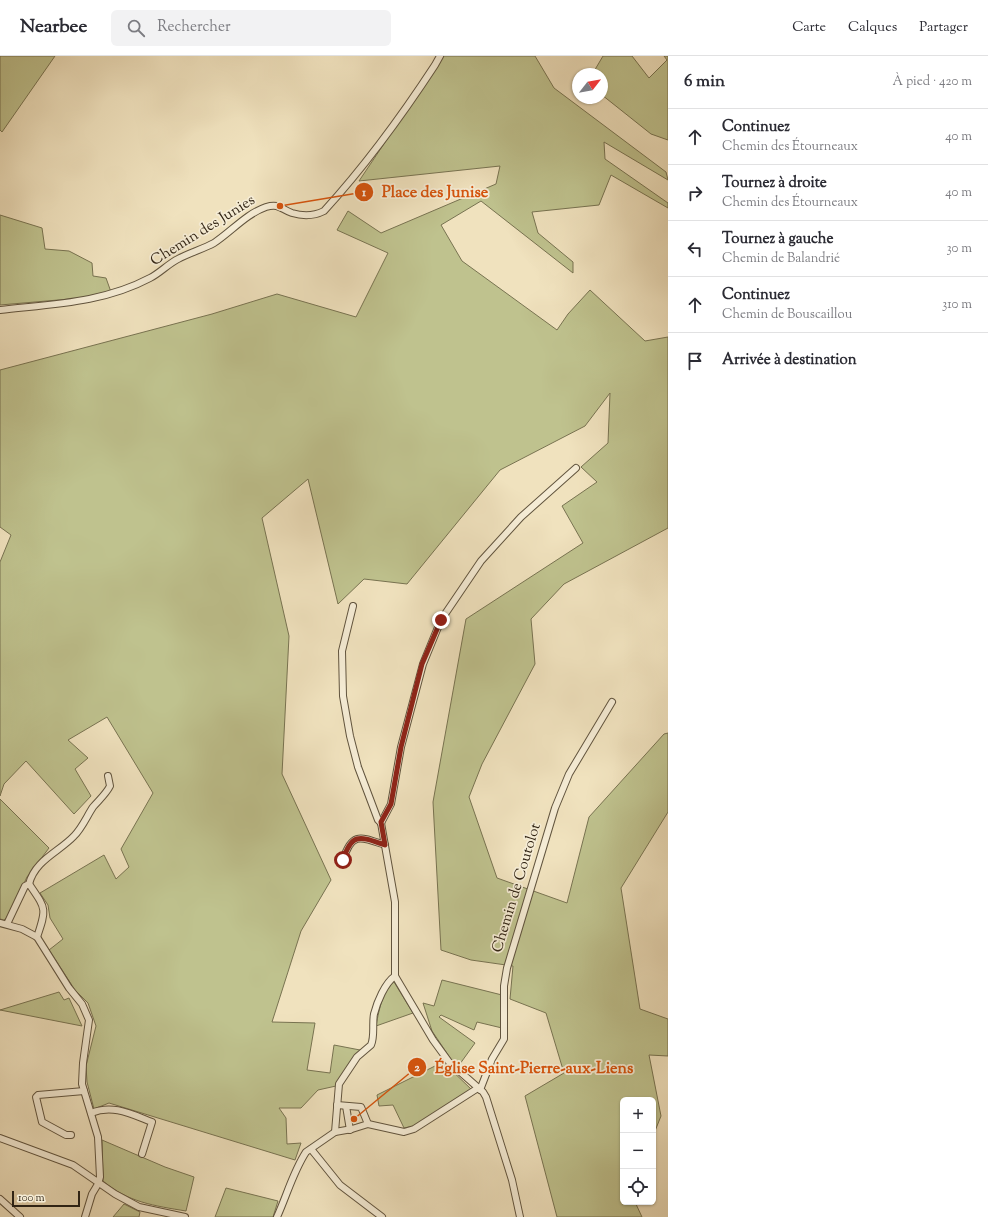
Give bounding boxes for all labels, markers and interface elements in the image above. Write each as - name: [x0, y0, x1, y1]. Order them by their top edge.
- search box: [111, 10, 391, 46]
- text: Nearbee: [20, 14, 87, 41]
- icon: search: [125, 17, 147, 39]
- text: Rechercher: [157, 17, 231, 38]
- text: Carte: [792, 18, 826, 38]
- text: Calques: [848, 18, 897, 38]
- text: Partager: [919, 18, 968, 38]
- north arrow: [572, 68, 608, 104]
- text: 6 min: [684, 70, 725, 94]
- text: À pied · 420 m: [893, 73, 972, 91]
- text: Continuez: [722, 117, 790, 138]
- icon: ahead: [684, 126, 706, 148]
- text: 40 m: [945, 128, 972, 146]
- text: Chemin des Étourneaux: [722, 138, 858, 156]
- text: Tournez à droite: [722, 173, 827, 194]
- callout: Place des Junise: [354, 178, 497, 206]
- text: Place des Junise: [382, 182, 489, 205]
- icon: right: [684, 182, 706, 204]
- text: 1: [361, 184, 367, 202]
- text: 40 m: [945, 184, 972, 202]
- street label: Chemin des Junies: [147, 190, 259, 272]
- text: Chemin des Étourneaux: [722, 194, 858, 212]
- text: Tournez à gauche: [722, 229, 833, 250]
- icon: left: [684, 238, 706, 260]
- text: 30 m: [946, 240, 972, 258]
- text: Chemin de Balandrié: [722, 250, 840, 268]
- text: Continuez: [722, 285, 790, 306]
- icon: ahead: [684, 294, 706, 316]
- text: 310 m: [942, 296, 972, 314]
- text: Chemin de Bouscaillou: [722, 306, 852, 324]
- icon: arrive: [684, 350, 706, 372]
- text: Arrivée à destination: [722, 350, 857, 371]
- route end: [432, 611, 450, 629]
- street label: Chemin de Coutolot: [487, 821, 547, 955]
- route start: [334, 851, 352, 869]
- callout: Église Saint-Pierre-aux-Liens: [407, 1053, 642, 1081]
- text: Église Saint-Pierre-aux-Liens: [435, 1057, 633, 1081]
- text: 2: [414, 1059, 420, 1077]
- map controls: [620, 1097, 656, 1205]
- button: +: [620, 1097, 656, 1133]
- button: −: [620, 1133, 656, 1169]
- button: locate: [620, 1169, 656, 1205]
- scale bar: [12, 1189, 80, 1208]
- text: 100 m: [18, 1190, 45, 1206]

